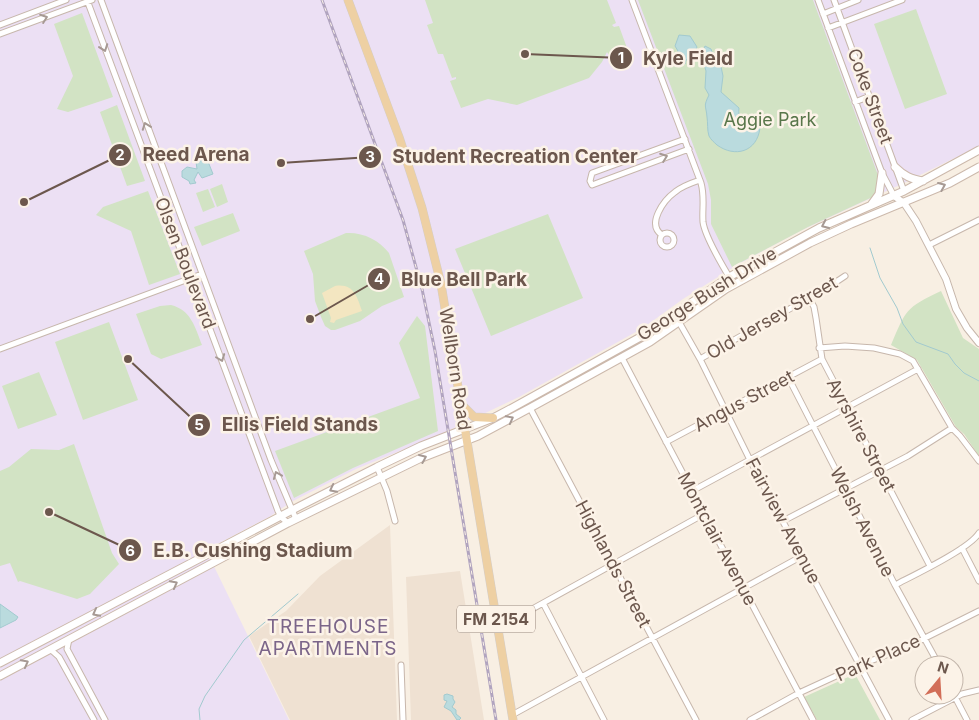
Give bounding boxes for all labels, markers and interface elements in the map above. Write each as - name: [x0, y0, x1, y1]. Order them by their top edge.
- one-way arrow: [39, 14, 48, 24]
- callout: Kyle Field: [608, 41, 743, 75]
- one-way arrow: [98, 43, 108, 52]
- street label: Coke Street: [844, 45, 897, 146]
- text: Kyle Field: [643, 47, 733, 70]
- text: 1: [618, 48, 624, 67]
- park label: Aggie Park: [724, 109, 817, 130]
- one-way arrow: [142, 122, 152, 131]
- callout: Reed Arena: [108, 138, 260, 172]
- callout: Student Recreation Center: [358, 140, 648, 174]
- text: Reed Arena: [143, 143, 250, 166]
- text: 2: [115, 145, 125, 164]
- text: Student Recreation Center: [392, 145, 638, 168]
- text: 3: [365, 147, 375, 166]
- one-way arrow: [659, 153, 668, 163]
- one-way arrow: [937, 182, 946, 193]
- street label: Olsen Boulevard: [151, 194, 220, 332]
- one-way arrow: [821, 219, 830, 230]
- street label: George Bush Drive: [633, 242, 780, 345]
- callout: Blue Bell Park: [366, 262, 537, 296]
- text: Blue Bell Park: [401, 268, 527, 291]
- text: 4: [374, 269, 384, 288]
- street label: Old Jersey Street: [703, 272, 841, 364]
- street label: Wellborn Road: [435, 306, 476, 432]
- one-way arrow: [215, 354, 225, 362]
- street label: Angus Street: [690, 365, 797, 436]
- street label: Ayrshire Street: [823, 374, 900, 495]
- callout: Ellis Field Stands: [186, 408, 388, 442]
- text: Ellis Field Stands: [222, 413, 378, 436]
- text: 5: [194, 415, 204, 434]
- one-way arrow: [505, 415, 514, 425]
- one-way arrow: [418, 454, 427, 464]
- street label: Fairview Avenue: [741, 454, 825, 587]
- street label: Welsh Avenue: [826, 463, 899, 580]
- street label: Montclair Avenue: [674, 469, 761, 609]
- one-way arrow: [273, 471, 283, 480]
- one-way arrow: [330, 483, 339, 493]
- street label: Highlands Street: [571, 497, 656, 631]
- callout: E.B. Cushing Stadium: [118, 533, 363, 567]
- text: E.B. Cushing Stadium: [153, 539, 353, 562]
- text: 6: [125, 541, 135, 560]
- one-way arrow: [169, 580, 178, 590]
- road number: FM 2154: [457, 606, 535, 632]
- one-way arrow: [93, 607, 102, 617]
- district label: TREEHOUSE APARTMENTS: [259, 615, 397, 660]
- street label: Park Place: [832, 630, 923, 686]
- north arrow: [914, 655, 964, 705]
- text: N: [935, 657, 951, 677]
- one-way arrow: [20, 659, 29, 669]

